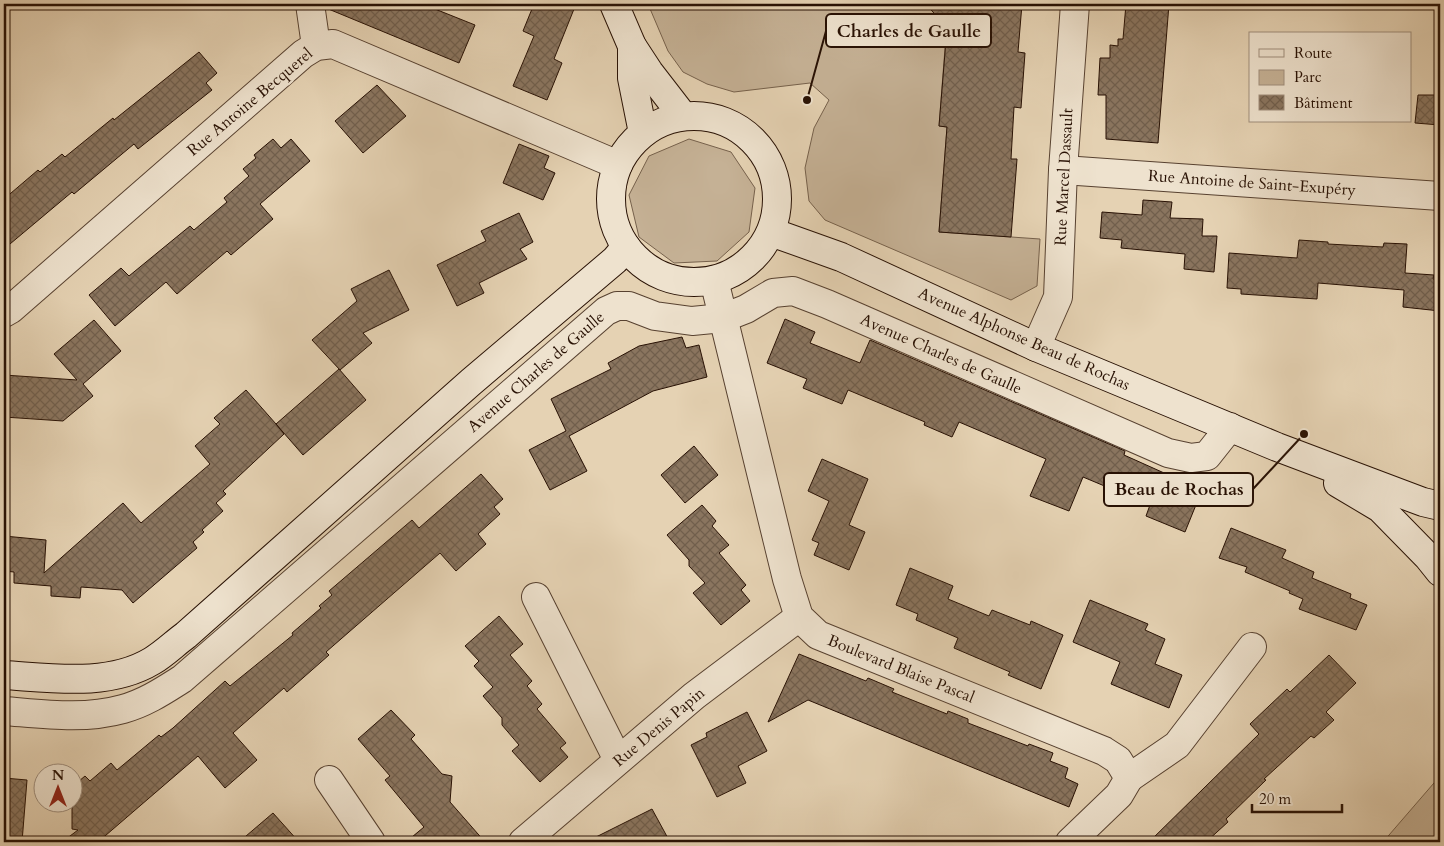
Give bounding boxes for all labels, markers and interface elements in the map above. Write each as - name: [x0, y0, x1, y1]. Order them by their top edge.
- callout: Charles de Gaulle: [826, 14, 991, 47]
- text: Charles de Gaulle: [837, 19, 981, 44]
- legend: [1249, 32, 1412, 122]
- street label: Rue Antoine Becquerel: [182, 43, 318, 161]
- text: Route: [1294, 43, 1332, 63]
- text: Parc: [1294, 67, 1322, 87]
- text: Bâtiment: [1294, 93, 1353, 113]
- street label: Rue Marcel Dassault: [1049, 108, 1079, 246]
- street label: Rue Antoine de Saint-Exupéry: [1147, 165, 1357, 201]
- street label: Avenue Alphonse Beau de Rochas: [915, 282, 1133, 396]
- street label: Avenue Charles de Gaulle: [463, 306, 609, 438]
- street label: Avenue Charles de Gaulle: [857, 308, 1025, 400]
- callout: Beau de Rochas: [1104, 473, 1253, 506]
- text: Beau de Rochas: [1114, 477, 1244, 502]
- street label: Boulevard Blaise Pascal: [824, 629, 978, 709]
- street label: Rue Denis Papin: [608, 682, 710, 772]
- north arrow: [32, 764, 82, 814]
- text: N: [52, 766, 64, 785]
- scale bar: [1252, 781, 1342, 813]
- text: 20 m: [1259, 789, 1291, 809]

